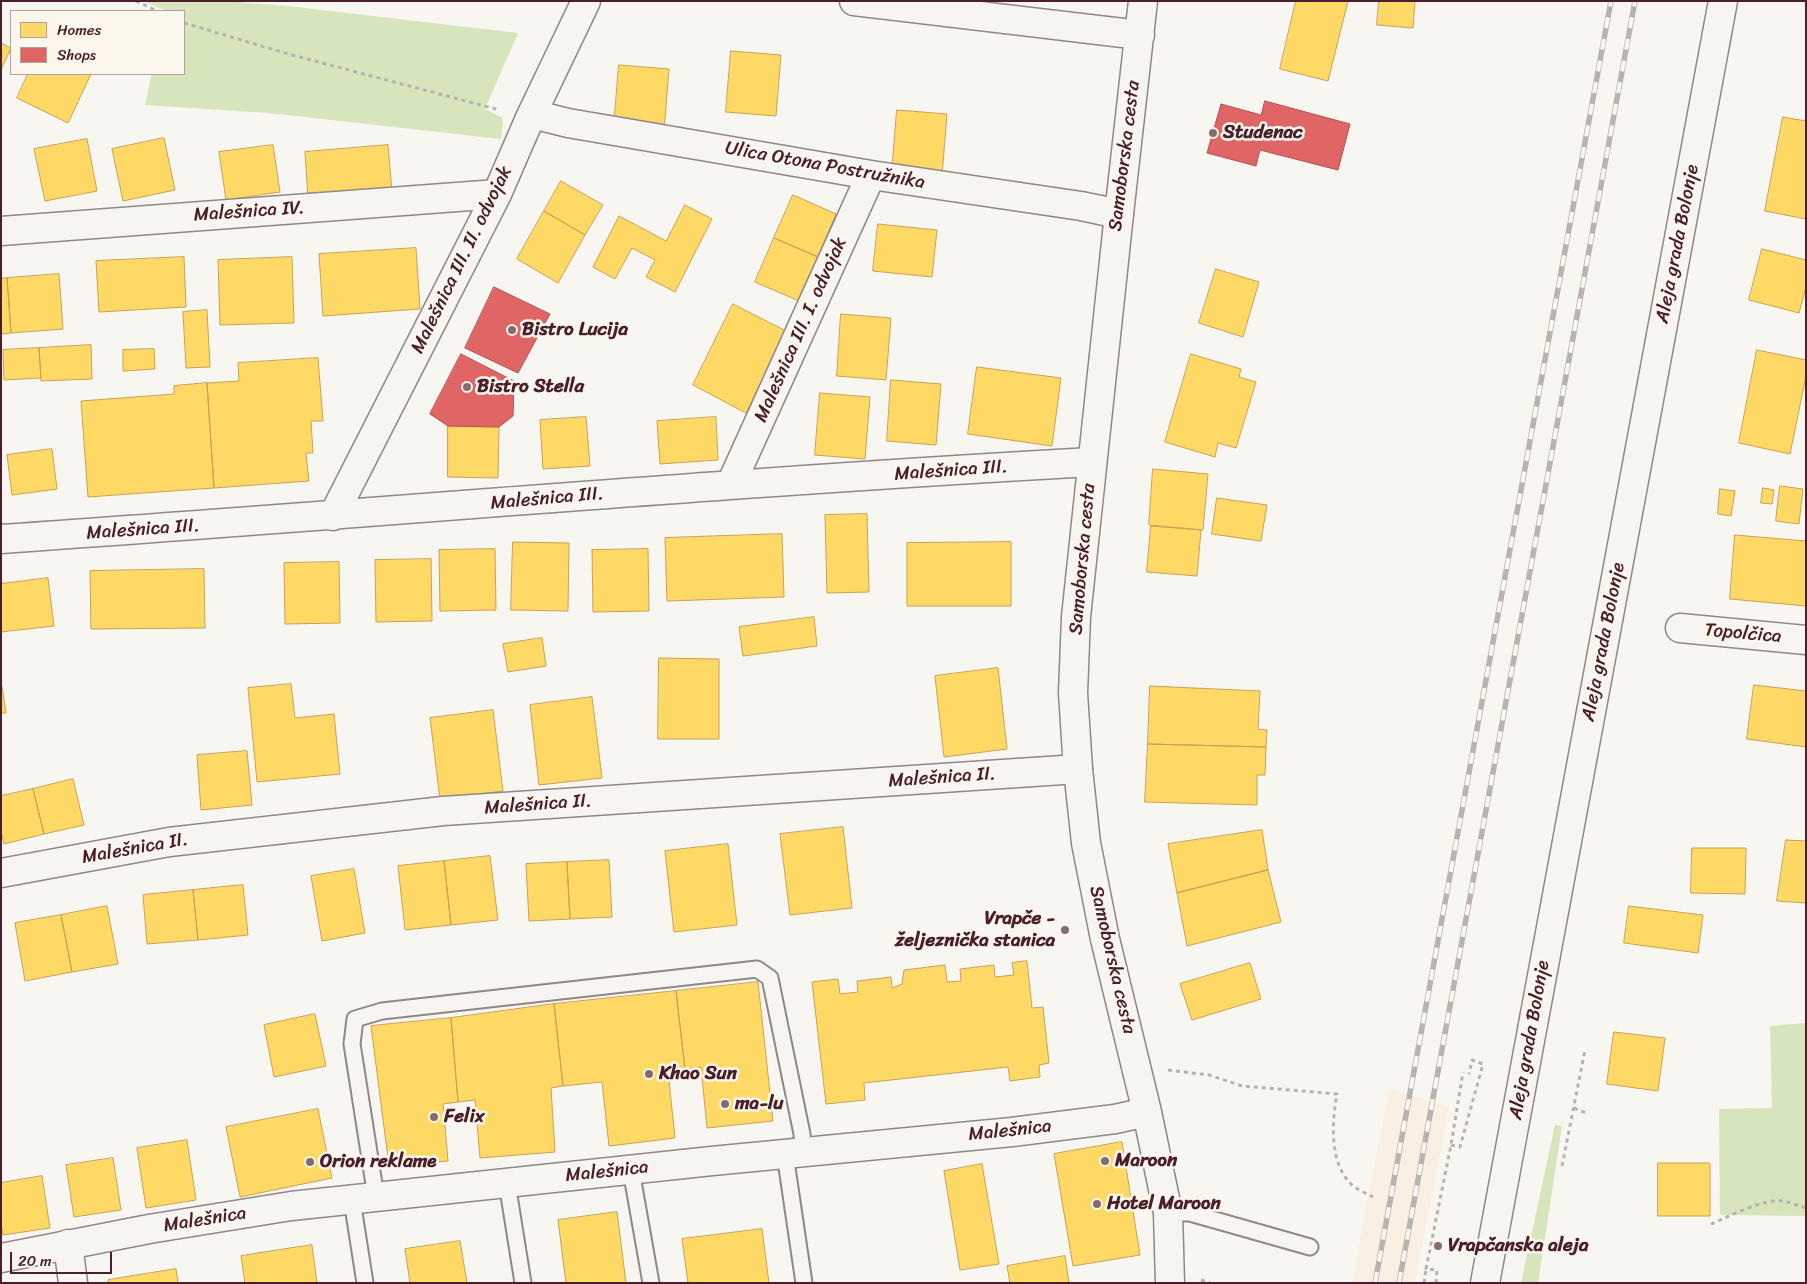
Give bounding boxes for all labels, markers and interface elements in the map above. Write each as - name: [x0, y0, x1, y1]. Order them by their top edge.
- legend: [10, 10, 185, 75]
- text: Homes: [57, 17, 101, 43]
- text: Shops: [57, 42, 96, 68]
- street label: Samoborska cesta: [1104, 79, 1146, 233]
- place label: Studenac: [1223, 122, 1303, 144]
- marker: Studenac: [1207, 127, 1219, 139]
- street label: Ulica Otona Postružnika: [723, 137, 927, 195]
- street label: Malešnica III. II. odvojak: [407, 163, 517, 357]
- street label: Aleja grada Bolonje: [1651, 163, 1705, 325]
- street label: Malešnica IV.: [193, 197, 305, 227]
- street label: Malešnica III. I. odvojak: [750, 234, 852, 426]
- place label: Bistro Lucija: [522, 319, 628, 341]
- marker: Bistro Lucija: [506, 324, 518, 336]
- place label: Bistro Stella: [477, 376, 584, 398]
- marker: Bistro Stella: [461, 381, 473, 393]
- street label: Malešnica III.: [894, 456, 1008, 486]
- street label: Malešnica III.: [490, 483, 604, 515]
- street label: Samoborska cesta: [1065, 483, 1101, 635]
- street label: Malešnica III.: [86, 515, 200, 545]
- street label: Aleja grada Bolonje: [1577, 561, 1631, 723]
- street label: Topolčica: [1703, 619, 1783, 649]
- street label: Malešnica II.: [888, 763, 996, 793]
- street label: Malešnica II.: [484, 790, 592, 820]
- street label: Malešnica II.: [80, 828, 190, 870]
- street label: Samoborska cesta: [1084, 884, 1140, 1036]
- place label: Vrapče - željeznička stanica: [895, 908, 1055, 952]
- marker: Vrapče - željeznička stanica: [1059, 924, 1071, 936]
- street label: Aleja grada Bolonje: [1505, 959, 1555, 1121]
- place label: Khao Sun: [659, 1063, 737, 1085]
- marker: Khao Sun: [643, 1068, 655, 1080]
- place label: ma-lu: [735, 1093, 784, 1115]
- marker: ma-lu: [719, 1098, 731, 1110]
- place label: Felix: [444, 1106, 484, 1128]
- marker: Felix: [428, 1111, 440, 1123]
- street label: Malešnica: [967, 1115, 1053, 1147]
- place label: Maroon: [1115, 1150, 1177, 1172]
- place label: Orion reklame: [320, 1151, 437, 1173]
- marker: Maroon: [1099, 1155, 1111, 1167]
- marker: Orion reklame: [304, 1156, 316, 1168]
- street label: Malešnica: [564, 1156, 650, 1188]
- place label: Hotel Maroon: [1107, 1193, 1221, 1215]
- marker: Hotel Maroon: [1091, 1198, 1103, 1210]
- street label: Malešnica: [162, 1202, 248, 1238]
- place label: Vrapčanska aleja: [1448, 1235, 1589, 1257]
- marker: Vrapčanska aleja: [1432, 1240, 1444, 1252]
- scale bar: [12, 1242, 115, 1274]
- text: 20 m: [18, 1248, 52, 1274]

